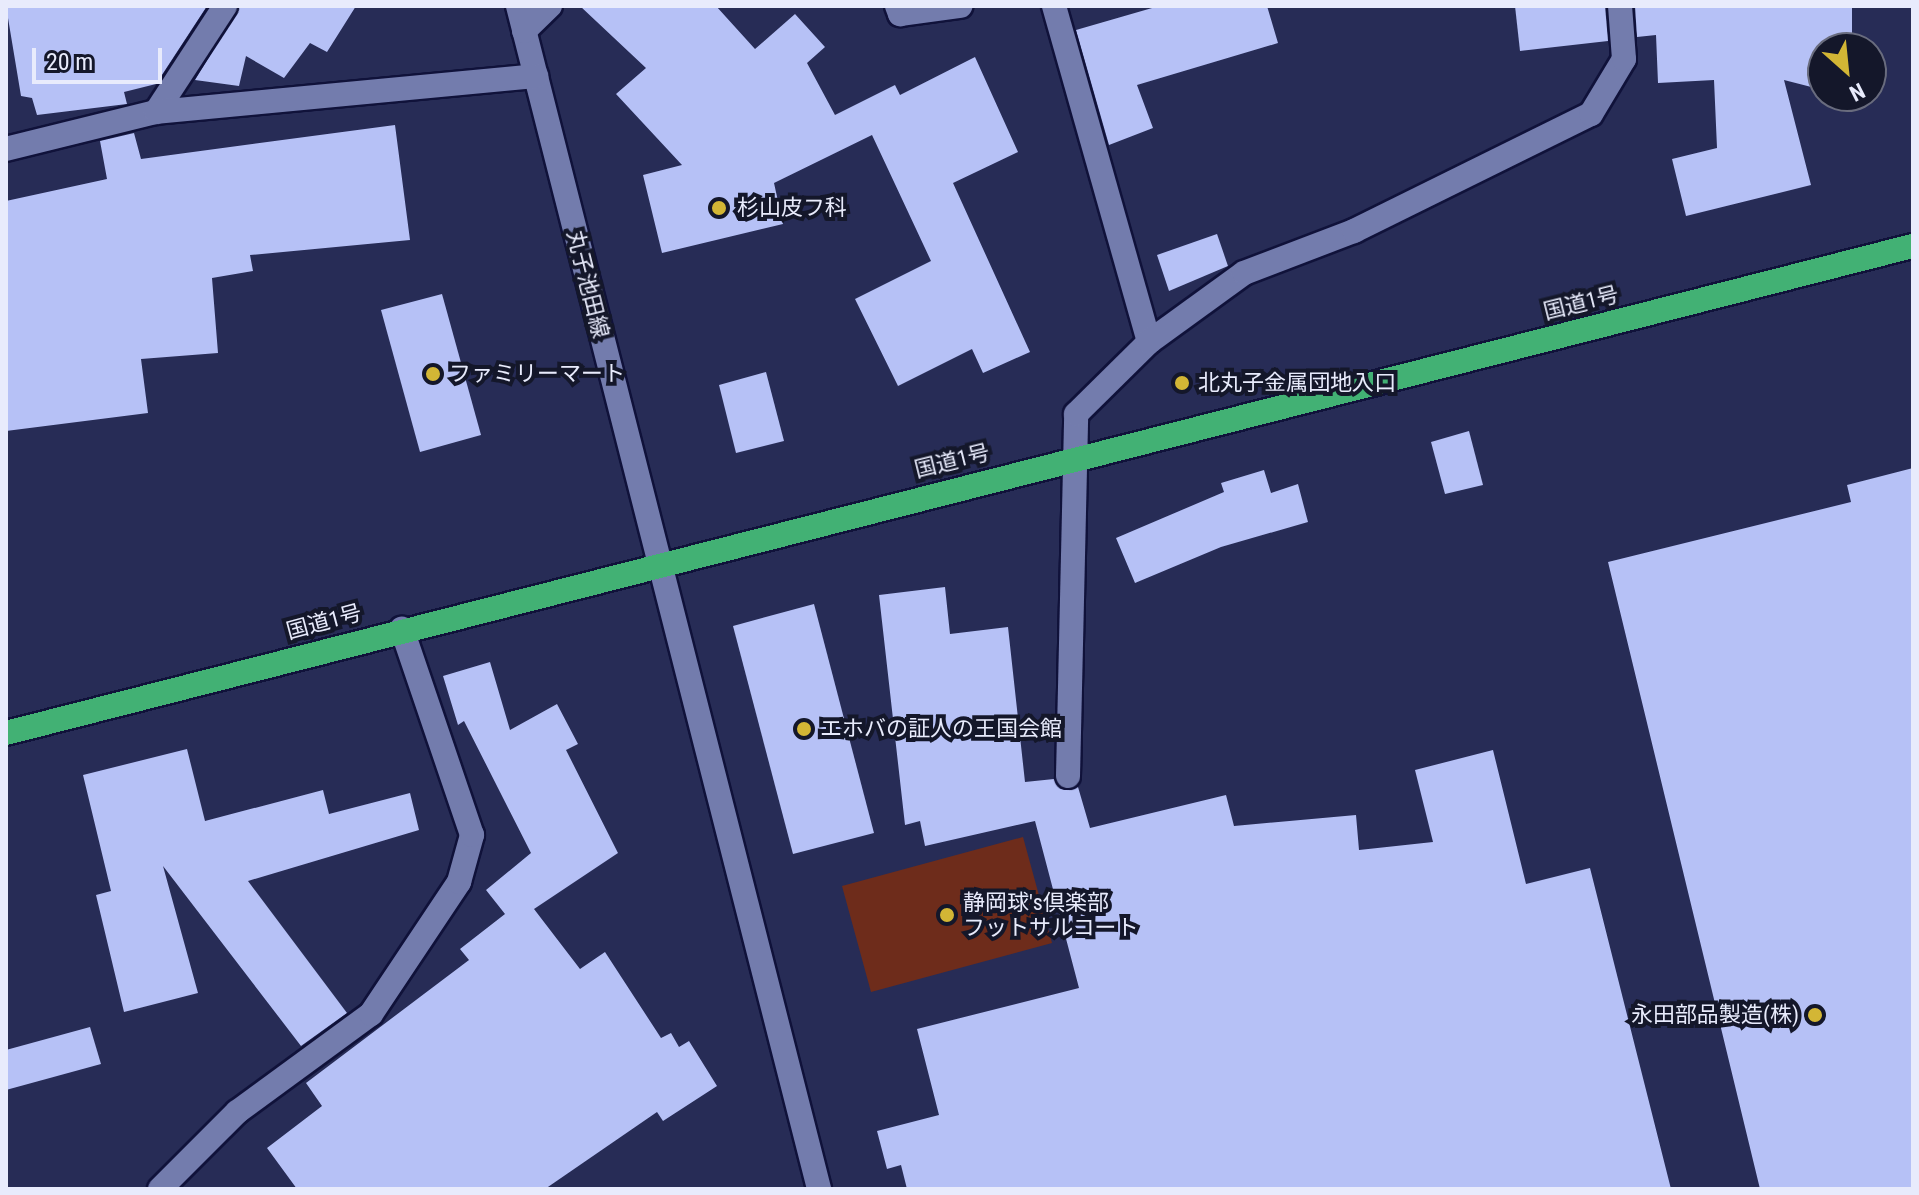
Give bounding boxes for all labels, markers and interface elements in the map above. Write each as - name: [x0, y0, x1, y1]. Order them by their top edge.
- scale bar: [36, 32, 166, 82]
- north arrow: [1807, 32, 1887, 112]
- text: 20 m: [46, 48, 93, 76]
- text: N: [1846, 78, 1869, 106]
- place label: 杉山皮フ科: [737, 195, 847, 221]
- marker: 杉山皮フ科: [708, 197, 730, 219]
- street label: 丸子池田線: [562, 227, 614, 341]
- street label: 国道1号: [1541, 281, 1621, 325]
- place label: ファミリーマート: [449, 361, 625, 387]
- marker: ファミリーマート: [424, 365, 442, 383]
- place label: 北丸子金属団地入口: [1198, 370, 1396, 396]
- marker: 北丸子金属団地入口: [1173, 374, 1191, 392]
- street label: 国道1号: [912, 439, 992, 483]
- street label: 国道1号: [283, 599, 365, 645]
- place label: エホバの証人の王国会館: [820, 716, 1062, 742]
- marker: エホバの証人の王国会館: [795, 720, 813, 738]
- place label: 静岡球's倶楽部 フットサルコート: [963, 889, 1139, 940]
- marker: 静岡球's倶楽部 フットサルコート: [938, 906, 956, 924]
- place label: 永田部品製造(株): [1631, 1002, 1799, 1028]
- marker: 永田部品製造(株): [1806, 1006, 1824, 1024]

